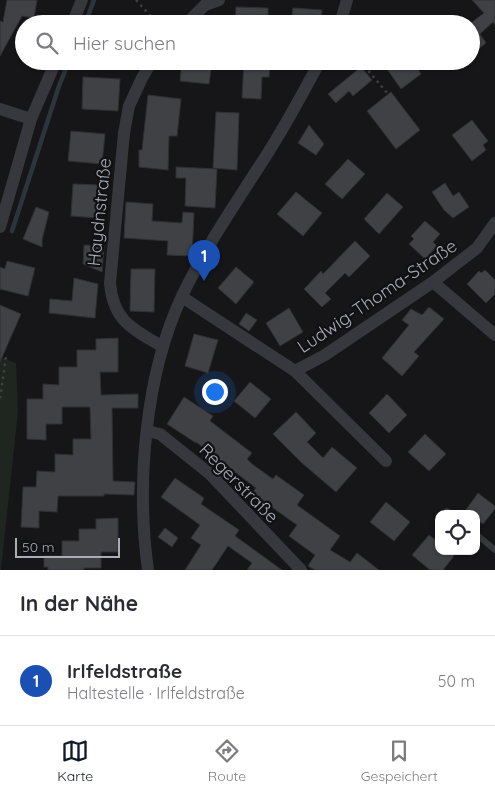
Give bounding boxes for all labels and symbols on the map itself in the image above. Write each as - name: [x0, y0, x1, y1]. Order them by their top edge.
- street label: Haydnstraße: [82, 157, 116, 267]
- street label: Ludwig-Thoma-Straße: [293, 234, 461, 358]
- pin: 1: [188, 240, 220, 281]
- your location: [202, 379, 228, 405]
- street label: Regerstraße: [194, 438, 284, 528]
- scale bar: [15, 535, 120, 558]

